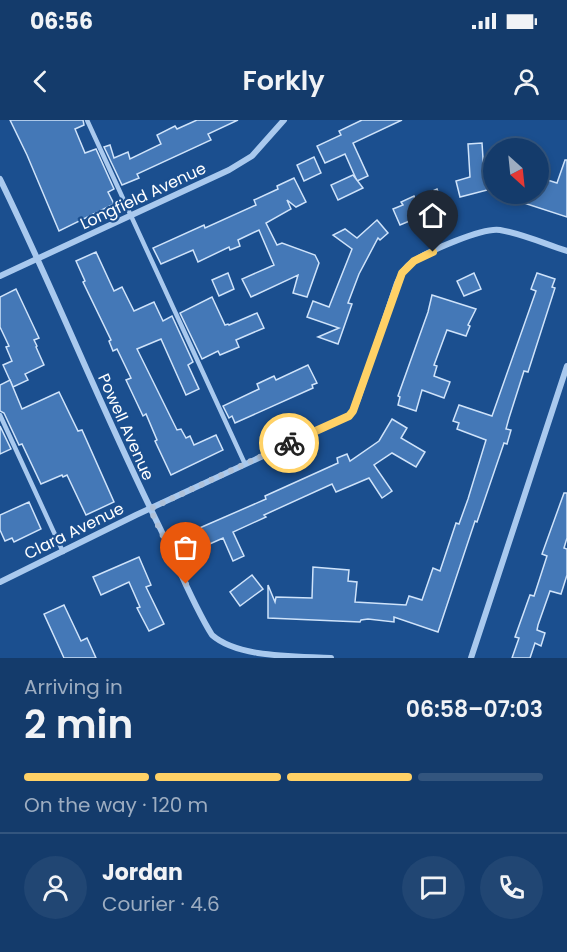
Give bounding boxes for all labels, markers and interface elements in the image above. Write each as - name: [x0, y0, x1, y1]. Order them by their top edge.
- text: 06:56: [30, 6, 93, 37]
- text: Forkly: [242, 62, 325, 99]
- icon: back: [24, 65, 57, 98]
- icon: person: [510, 65, 543, 98]
- north arrow: [483, 138, 549, 204]
- map controls: [483, 138, 549, 204]
- street label: Longfield Avenue: [76, 157, 210, 235]
- pin: [407, 190, 458, 252]
- icon: home: [416, 199, 449, 232]
- street label: Powell Avenue: [92, 370, 160, 484]
- courier: [259, 413, 319, 473]
- icon: bike: [273, 427, 306, 460]
- street label: Clara Avenue: [20, 497, 128, 565]
- pin: [160, 522, 211, 584]
- icon: bag: [169, 531, 202, 564]
- text: Arriving in: [24, 673, 123, 701]
- text: 06:58–07:03: [406, 694, 543, 725]
- text: 2 min: [24, 697, 133, 752]
- text: On the way · 120 m: [24, 791, 208, 819]
- button: person: [24, 856, 87, 919]
- button: chat: [402, 856, 465, 919]
- button: phone: [480, 856, 543, 919]
- text: Jordan: [102, 857, 183, 888]
- text: Courier · 4.6: [102, 890, 220, 918]

